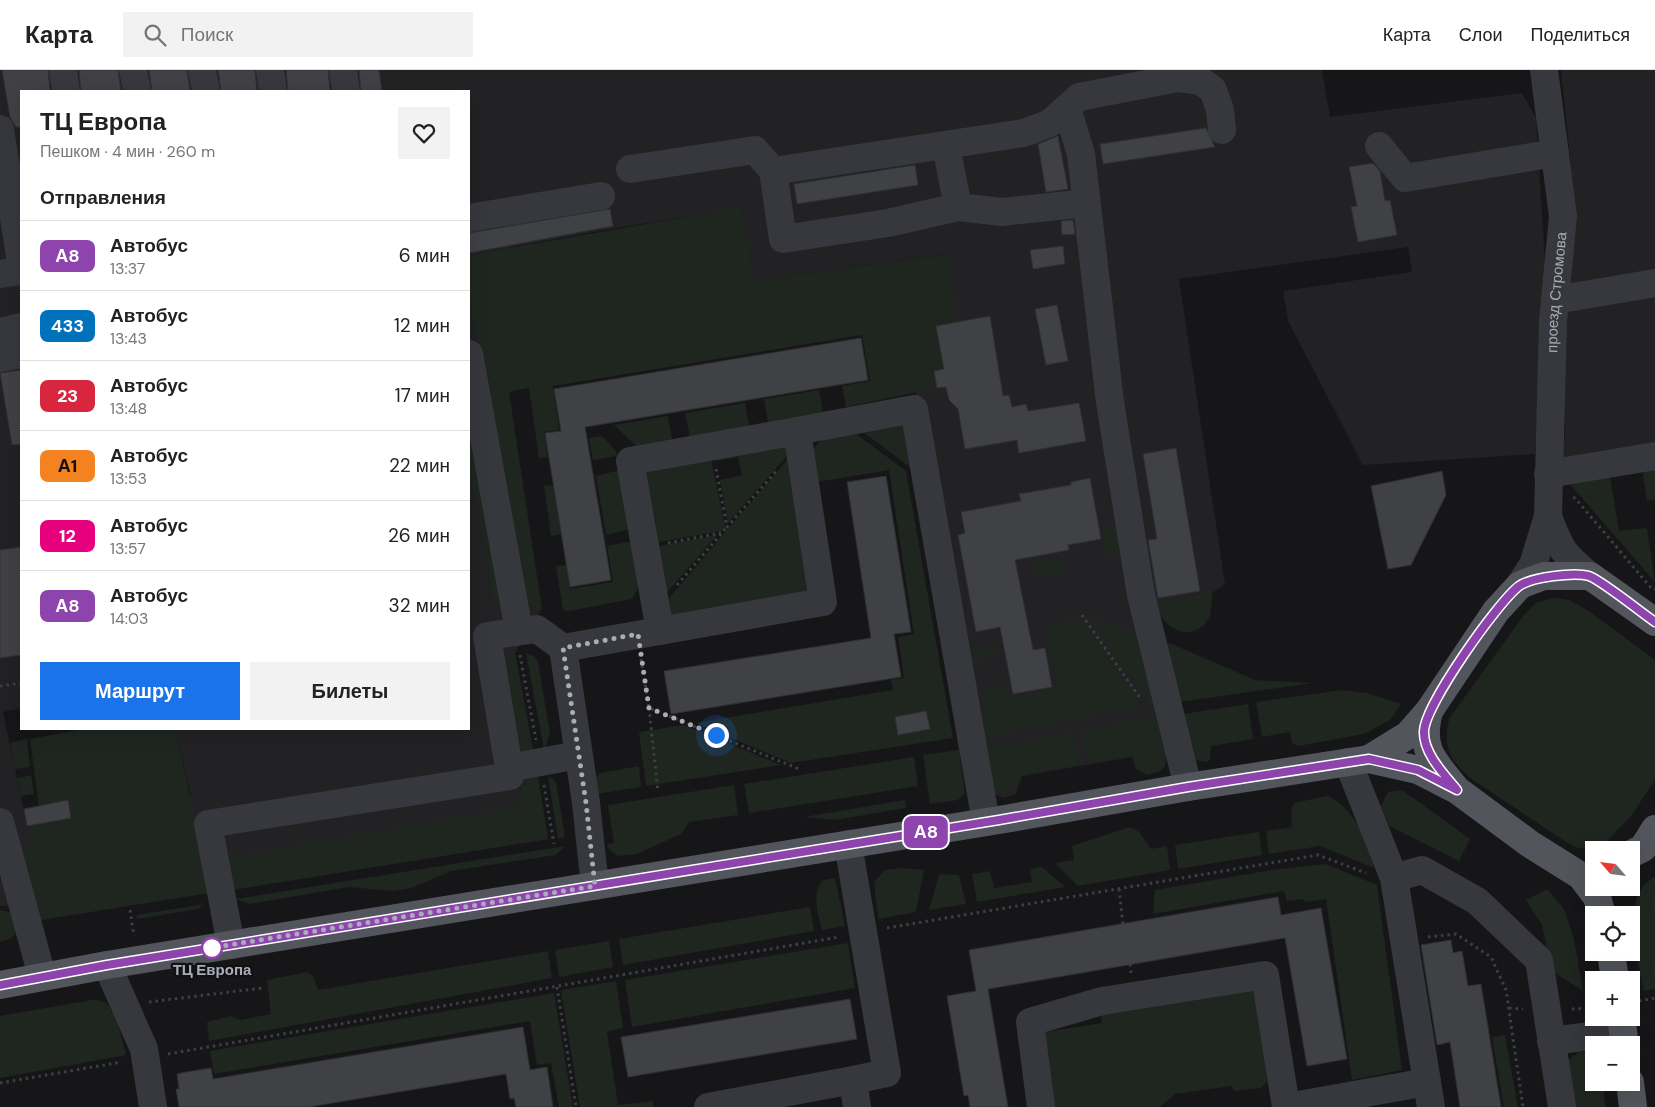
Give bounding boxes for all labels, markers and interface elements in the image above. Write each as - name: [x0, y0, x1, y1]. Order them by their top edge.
- search box: [123, 12, 473, 57]
- text: Карта: [25, 19, 93, 50]
- icon: search: [141, 21, 169, 49]
- text: Поиск: [181, 22, 233, 47]
- text: Карта: [1383, 23, 1431, 47]
- text: Слои: [1459, 23, 1503, 47]
- text: Поделиться: [1531, 23, 1630, 47]
- text: ТЦ Европа: [40, 106, 166, 137]
- button: heart: [398, 107, 450, 159]
- text: Пешком · 4 мин · 260 m: [40, 141, 215, 162]
- text: Отправления: [40, 185, 166, 210]
- street label: проезд Стромова: [1542, 230, 1572, 353]
- text: Автобус: [110, 233, 188, 258]
- text: 6 мин: [399, 243, 450, 268]
- text: А8: [55, 244, 80, 268]
- text: 13:37: [110, 258, 145, 279]
- text: Автобус: [110, 303, 188, 328]
- text: 12 мин: [394, 313, 450, 338]
- text: 433: [51, 314, 84, 338]
- text: 13:43: [110, 328, 147, 349]
- text: Автобус: [110, 373, 188, 398]
- text: 17 мин: [395, 383, 450, 408]
- text: 23: [57, 384, 78, 408]
- text: 13:48: [110, 398, 147, 419]
- text: Автобус: [110, 443, 188, 468]
- text: 22 мин: [389, 453, 450, 478]
- text: А1: [58, 454, 77, 478]
- text: 13:53: [110, 468, 147, 489]
- text: Автобус: [110, 513, 188, 538]
- text: 26 мин: [388, 523, 450, 548]
- text: 12: [59, 524, 76, 548]
- text: 13:57: [110, 538, 146, 559]
- text: Автобус: [110, 583, 188, 608]
- text: 32 мин: [389, 593, 450, 618]
- text: А8: [55, 594, 80, 618]
- text: 14:03: [110, 608, 148, 629]
- button: Маршрут: [40, 662, 240, 720]
- button: Билеты: [250, 662, 450, 720]
- your location: [704, 723, 729, 748]
- line badge: А8: [904, 816, 948, 848]
- text: А8: [914, 820, 938, 844]
- north arrow: [1585, 841, 1640, 896]
- map controls: [1585, 841, 1640, 1091]
- button: locate: [1585, 906, 1640, 961]
- marker: ТЦ Европа: [201, 937, 223, 959]
- place label: ТЦ Европа: [173, 960, 252, 980]
- button: +: [1585, 971, 1640, 1026]
- button: −: [1585, 1036, 1640, 1091]

